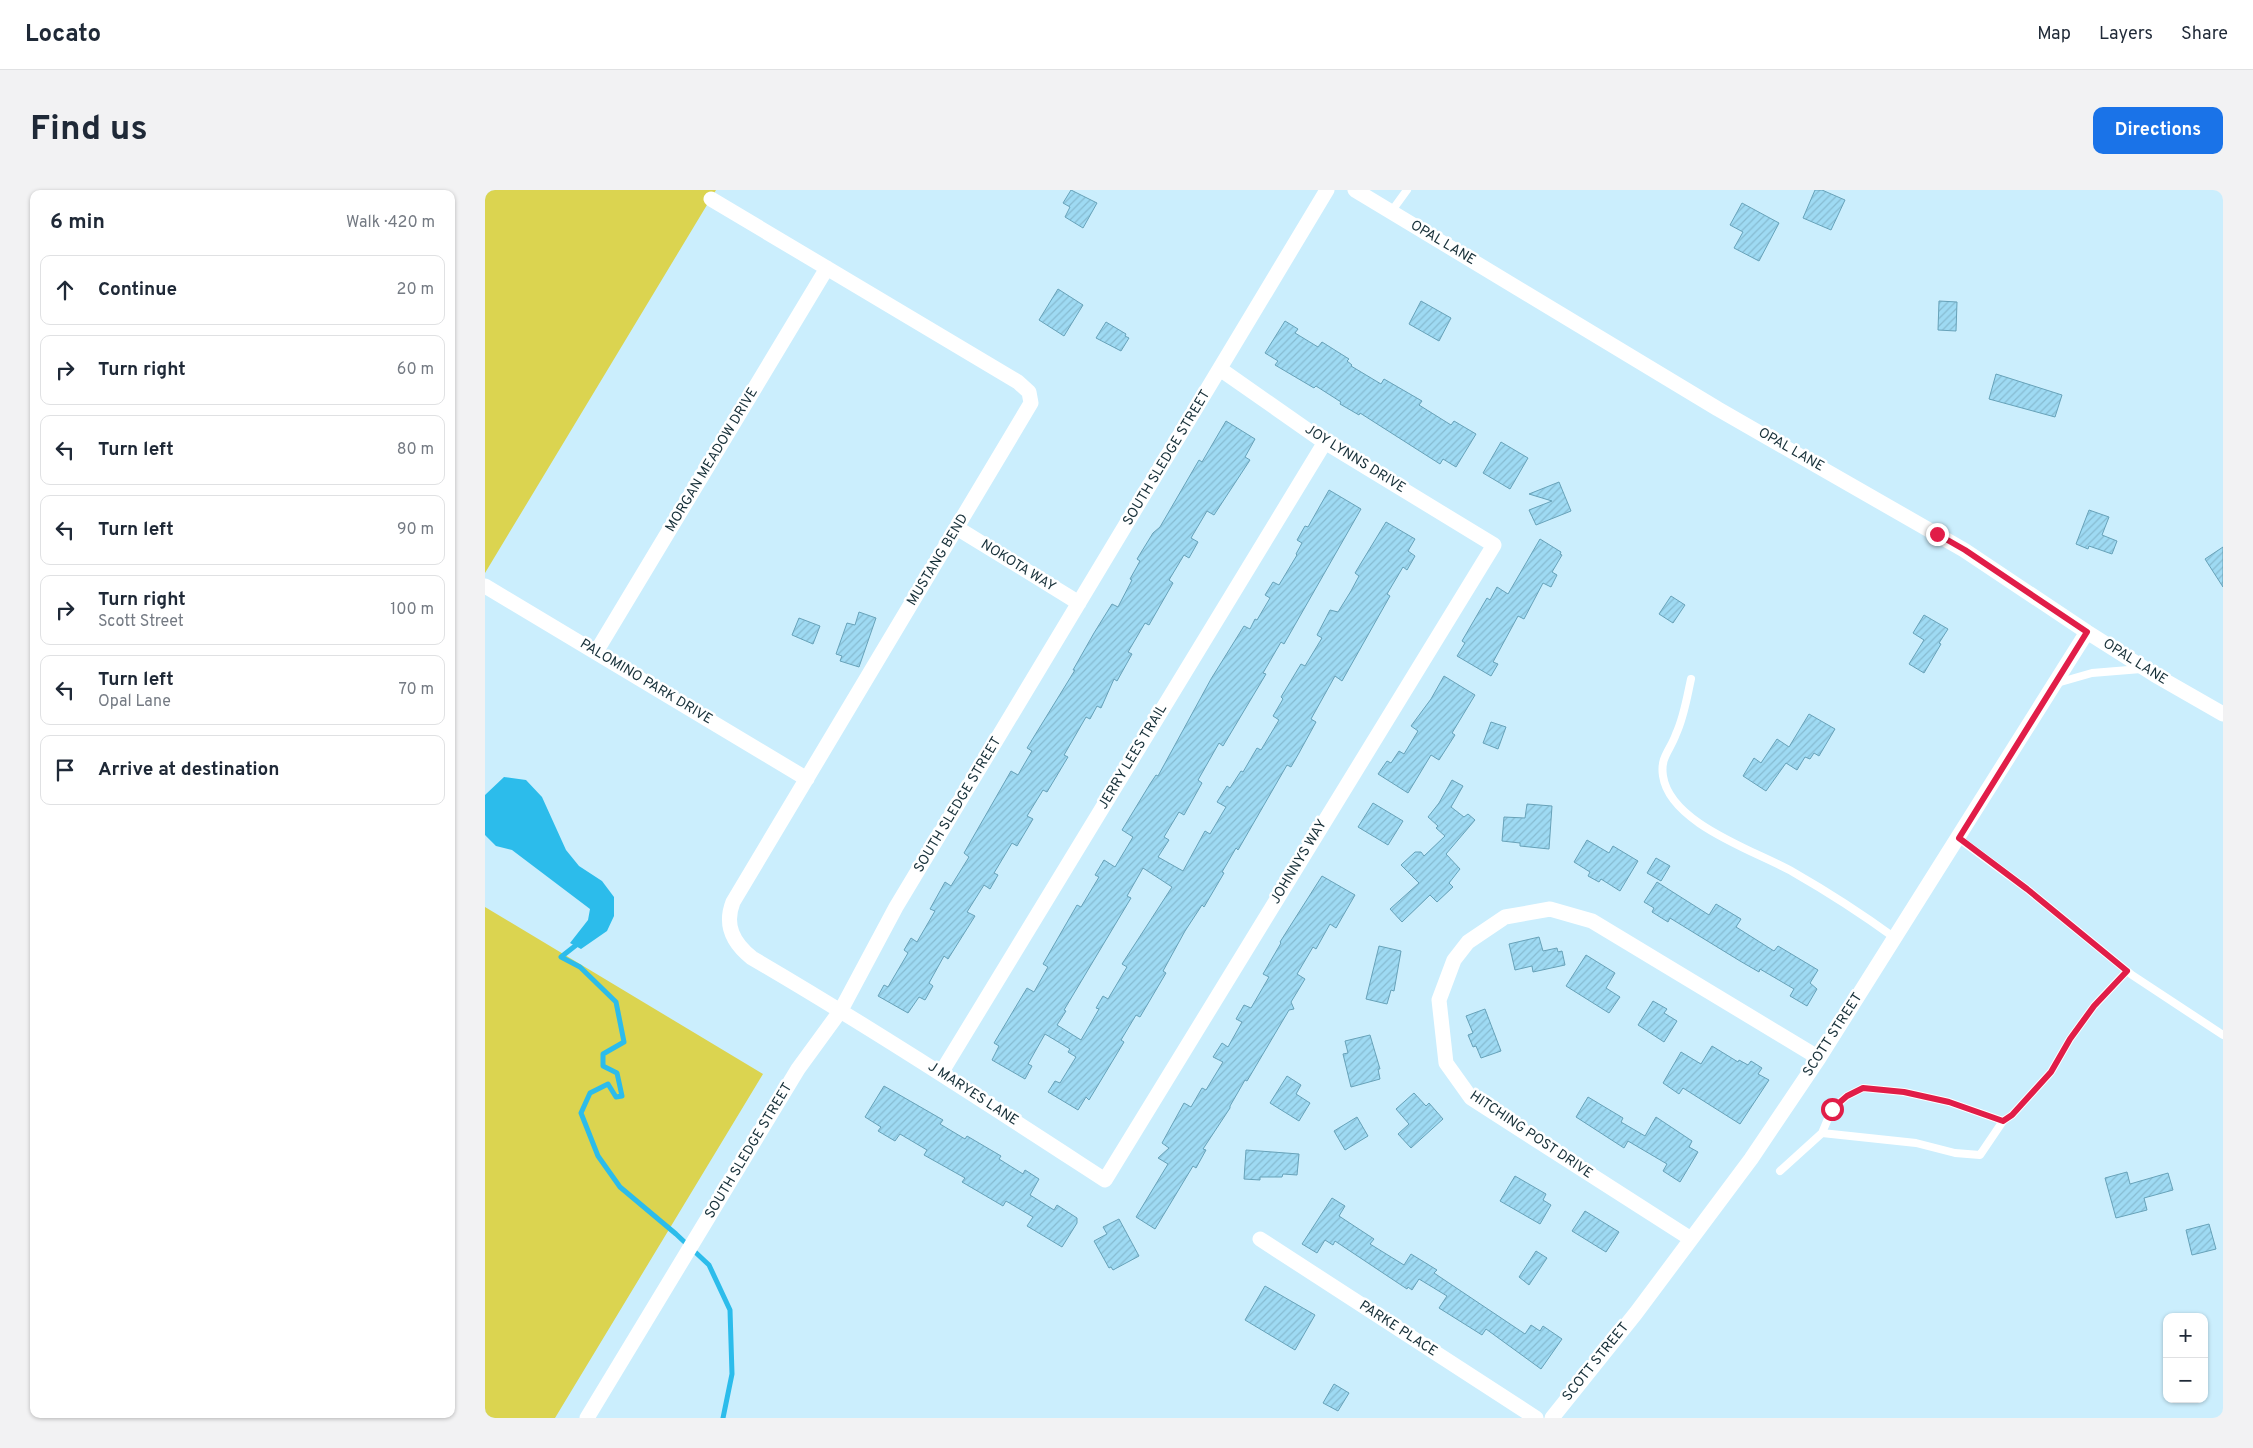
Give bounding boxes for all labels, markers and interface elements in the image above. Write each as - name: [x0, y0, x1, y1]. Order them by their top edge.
- text: Locato: [25, 20, 101, 50]
- text: Map: [2037, 23, 2071, 46]
- text: Layers: [2099, 23, 2153, 46]
- text: Share: [2181, 23, 2228, 46]
- button: Directions: [2093, 107, 2223, 154]
- text: Find us: [30, 108, 148, 152]
- text: 6 min: [50, 209, 105, 236]
- text: Walk · 420 m: [346, 213, 435, 233]
- street label: OPAL LANE: [1407, 217, 1479, 269]
- icon: ahead: [51, 276, 79, 304]
- text: Continue: [98, 278, 177, 302]
- text: 20 m: [397, 280, 434, 300]
- icon: right: [51, 356, 79, 384]
- text: Turn right: [98, 358, 186, 382]
- text: 60 m: [397, 360, 434, 380]
- street label: MORGAN MEADOW DRIVE: [662, 385, 762, 535]
- street label: SOUTH SLEDGE STREET: [1120, 387, 1214, 529]
- street label: JOY LYNNS DRIVE: [1302, 421, 1408, 497]
- street label: OPAL LANE: [1755, 424, 1827, 476]
- icon: left: [51, 436, 79, 464]
- text: Turn left: [98, 438, 174, 462]
- text: 80 m: [397, 440, 434, 460]
- street label: MUSTANG BEND: [904, 511, 972, 609]
- icon: left: [51, 516, 79, 544]
- text: Turn left: [98, 518, 174, 542]
- text: 90 m: [397, 520, 434, 540]
- route end: [1926, 523, 1949, 546]
- street label: NOKOTA WAY: [977, 536, 1059, 596]
- text: Turn right: [98, 588, 186, 612]
- icon: right: [51, 596, 79, 624]
- text: 100 m: [390, 600, 434, 620]
- text: Scott Street: [98, 612, 184, 632]
- street label: OPAL LANE: [2099, 635, 2171, 689]
- street label: PALOMINO PARK DRIVE: [577, 636, 715, 728]
- text: Turn left: [98, 668, 174, 692]
- icon: left: [51, 676, 79, 704]
- text: 70 m: [399, 680, 434, 700]
- text: Opal Lane: [98, 692, 171, 712]
- street label: JERRY LEES TRAIL: [1095, 701, 1171, 813]
- street label: SOUTH SLEDGE STREET: [911, 734, 1005, 876]
- icon: arrive: [51, 756, 79, 784]
- text: Arrive at destination: [98, 758, 279, 782]
- street label: JOHNNYS WAY: [1267, 817, 1331, 907]
- street label: SCOTT STREET: [1800, 990, 1866, 1080]
- street label: J MARYES LANE: [925, 1058, 1021, 1130]
- street label: SOUTH SLEDGE STREET: [702, 1080, 796, 1222]
- street label: HITCHING POST DRIVE: [1466, 1088, 1596, 1182]
- route start: [1821, 1098, 1844, 1121]
- street label: PARKE PLACE: [1356, 1297, 1440, 1361]
- map controls: [2163, 1313, 2208, 1403]
- button: +: [2163, 1313, 2208, 1358]
- street label: SCOTT STREET: [1559, 1319, 1633, 1405]
- button: −: [2163, 1358, 2208, 1403]

